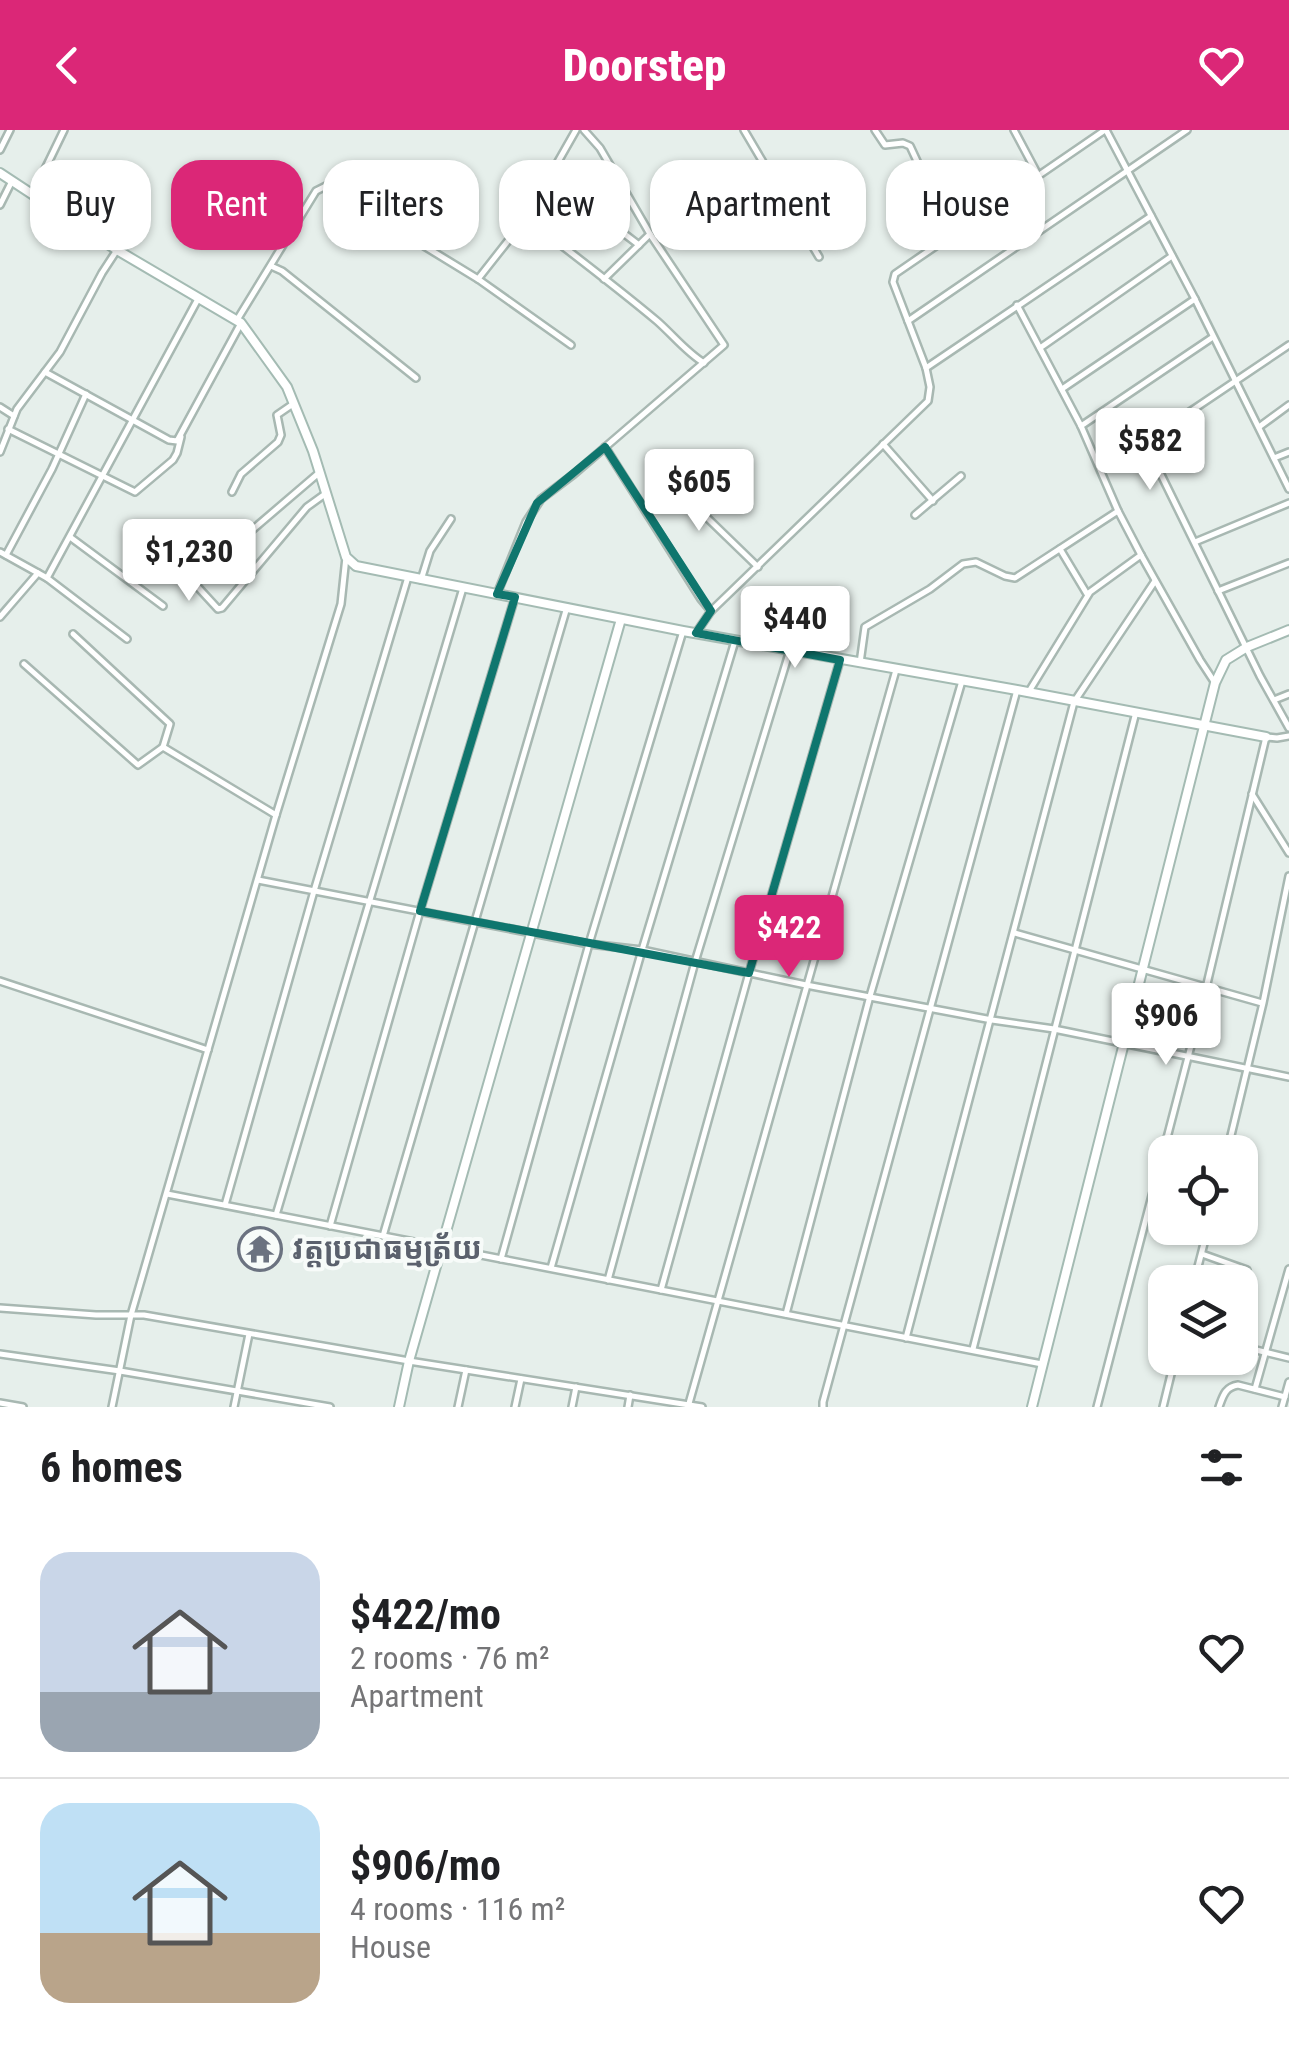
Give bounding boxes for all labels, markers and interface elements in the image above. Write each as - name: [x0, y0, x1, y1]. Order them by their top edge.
- icon: back: [40, 38, 95, 93]
- icon: heart: [1194, 38, 1249, 93]
- text: Doorstep: [563, 39, 726, 92]
- chip: Buy: [30, 160, 151, 250]
- chip: Rent: [171, 160, 303, 250]
- chip: Filters: [323, 160, 479, 250]
- chip: New: [499, 160, 630, 250]
- chip: Apartment: [650, 160, 866, 250]
- chip: House: [886, 160, 1045, 250]
- pin: $582: [1091, 408, 1209, 493]
- text: $582: [1118, 421, 1182, 459]
- pin: $605: [640, 449, 758, 534]
- text: $605: [667, 462, 731, 500]
- pin: $1,230: [108, 519, 270, 604]
- text: $1,230: [145, 532, 233, 570]
- pin: $440: [736, 586, 854, 671]
- text: $440: [763, 599, 827, 637]
- pin: $422: [730, 895, 848, 980]
- text: $422: [757, 908, 821, 946]
- pin: $906: [1107, 983, 1225, 1068]
- text: $906: [1134, 996, 1198, 1034]
- map controls: [1148, 1135, 1258, 1375]
- button: locate: [1148, 1135, 1258, 1245]
- temple icon: វត្តប្រជាធម្មត្រ័យ: [237, 1226, 283, 1272]
- place label: វត្តប្រជាធម្មត្រ័យ: [292, 1231, 482, 1268]
- button: layers: [1148, 1265, 1258, 1375]
- icon: filters: [1194, 1440, 1249, 1495]
- text: 6 homes: [40, 1443, 183, 1492]
- text: $422/mo: [350, 1590, 501, 1639]
- icon: home: [120, 1592, 240, 1712]
- icon: heart: [1194, 1625, 1249, 1680]
- text: 2 rooms · 76 m²: [350, 1639, 549, 1677]
- text: Apartment: [350, 1677, 484, 1715]
- text: $906/mo: [350, 1841, 501, 1890]
- icon: home: [120, 1843, 240, 1963]
- icon: heart: [1194, 1876, 1249, 1931]
- text: 4 rooms · 116 m²: [350, 1890, 565, 1928]
- text: House: [350, 1928, 431, 1966]

